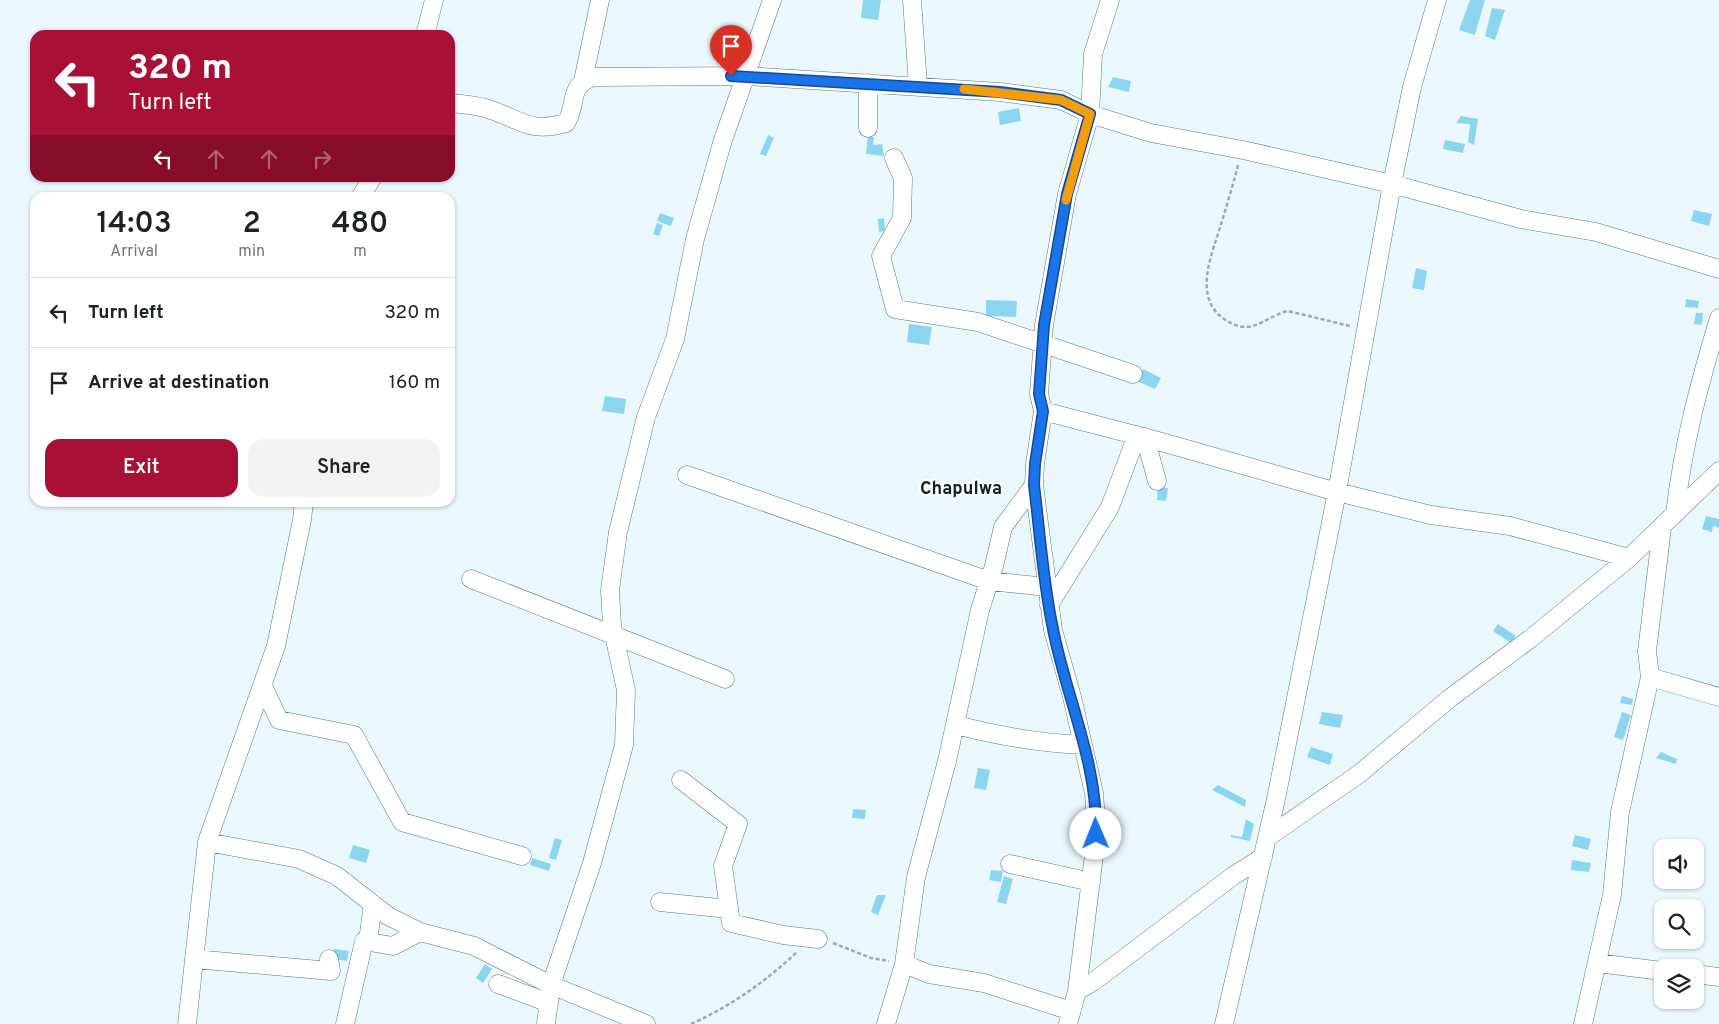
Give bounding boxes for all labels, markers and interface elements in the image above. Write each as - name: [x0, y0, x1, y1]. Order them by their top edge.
- pin: [710, 25, 752, 76]
- icon: arrive: [717, 32, 745, 60]
- text: 320 m: [128, 47, 232, 91]
- icon: left: [45, 50, 110, 115]
- text: Turn left: [128, 90, 211, 117]
- icon: left: [149, 145, 177, 173]
- icon: ahead: [202, 145, 230, 173]
- icon: ahead: [255, 145, 283, 173]
- icon: right: [308, 145, 336, 173]
- text: 14:03: [97, 206, 172, 243]
- text: 2: [242, 206, 261, 243]
- text: 480: [332, 206, 388, 243]
- text: Arrival: [110, 242, 158, 262]
- text: min: [238, 242, 265, 262]
- text: m: [353, 242, 367, 262]
- icon: left: [45, 299, 73, 327]
- text: Turn left: [88, 301, 164, 325]
- text: 320 m: [385, 301, 440, 325]
- icon: arrive: [45, 369, 73, 397]
- text: Arrive at destination: [88, 371, 269, 395]
- text: 160 m: [389, 371, 440, 395]
- button: Exit: [45, 439, 238, 497]
- button: Share: [248, 439, 440, 497]
- district label: Chapulwa: [920, 478, 1002, 501]
- position arrow: [1069, 807, 1121, 859]
- map controls: [1654, 839, 1704, 1009]
- button: sound: [1654, 839, 1704, 889]
- button: search: [1654, 899, 1704, 949]
- button: layers: [1654, 959, 1704, 1009]

